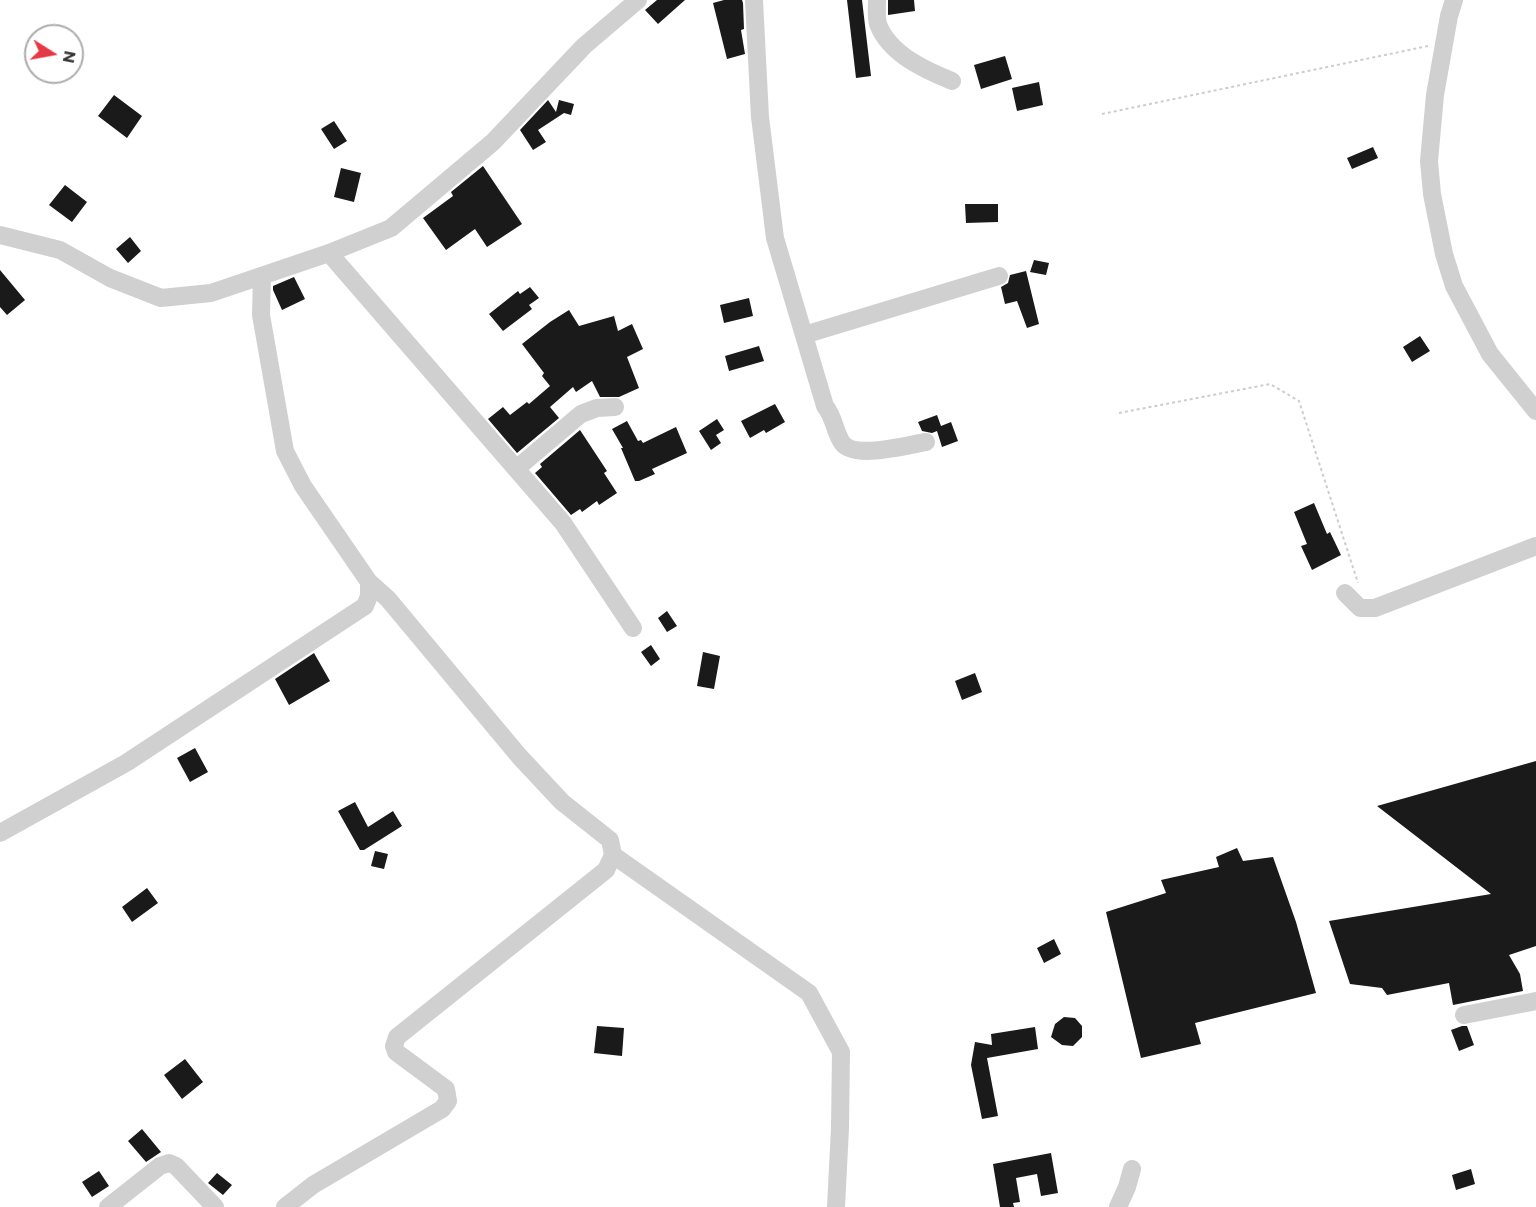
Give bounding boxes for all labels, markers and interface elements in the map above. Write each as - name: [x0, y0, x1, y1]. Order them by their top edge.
- north arrow: [24, 24, 84, 84]
- text: N: [60, 49, 81, 65]

